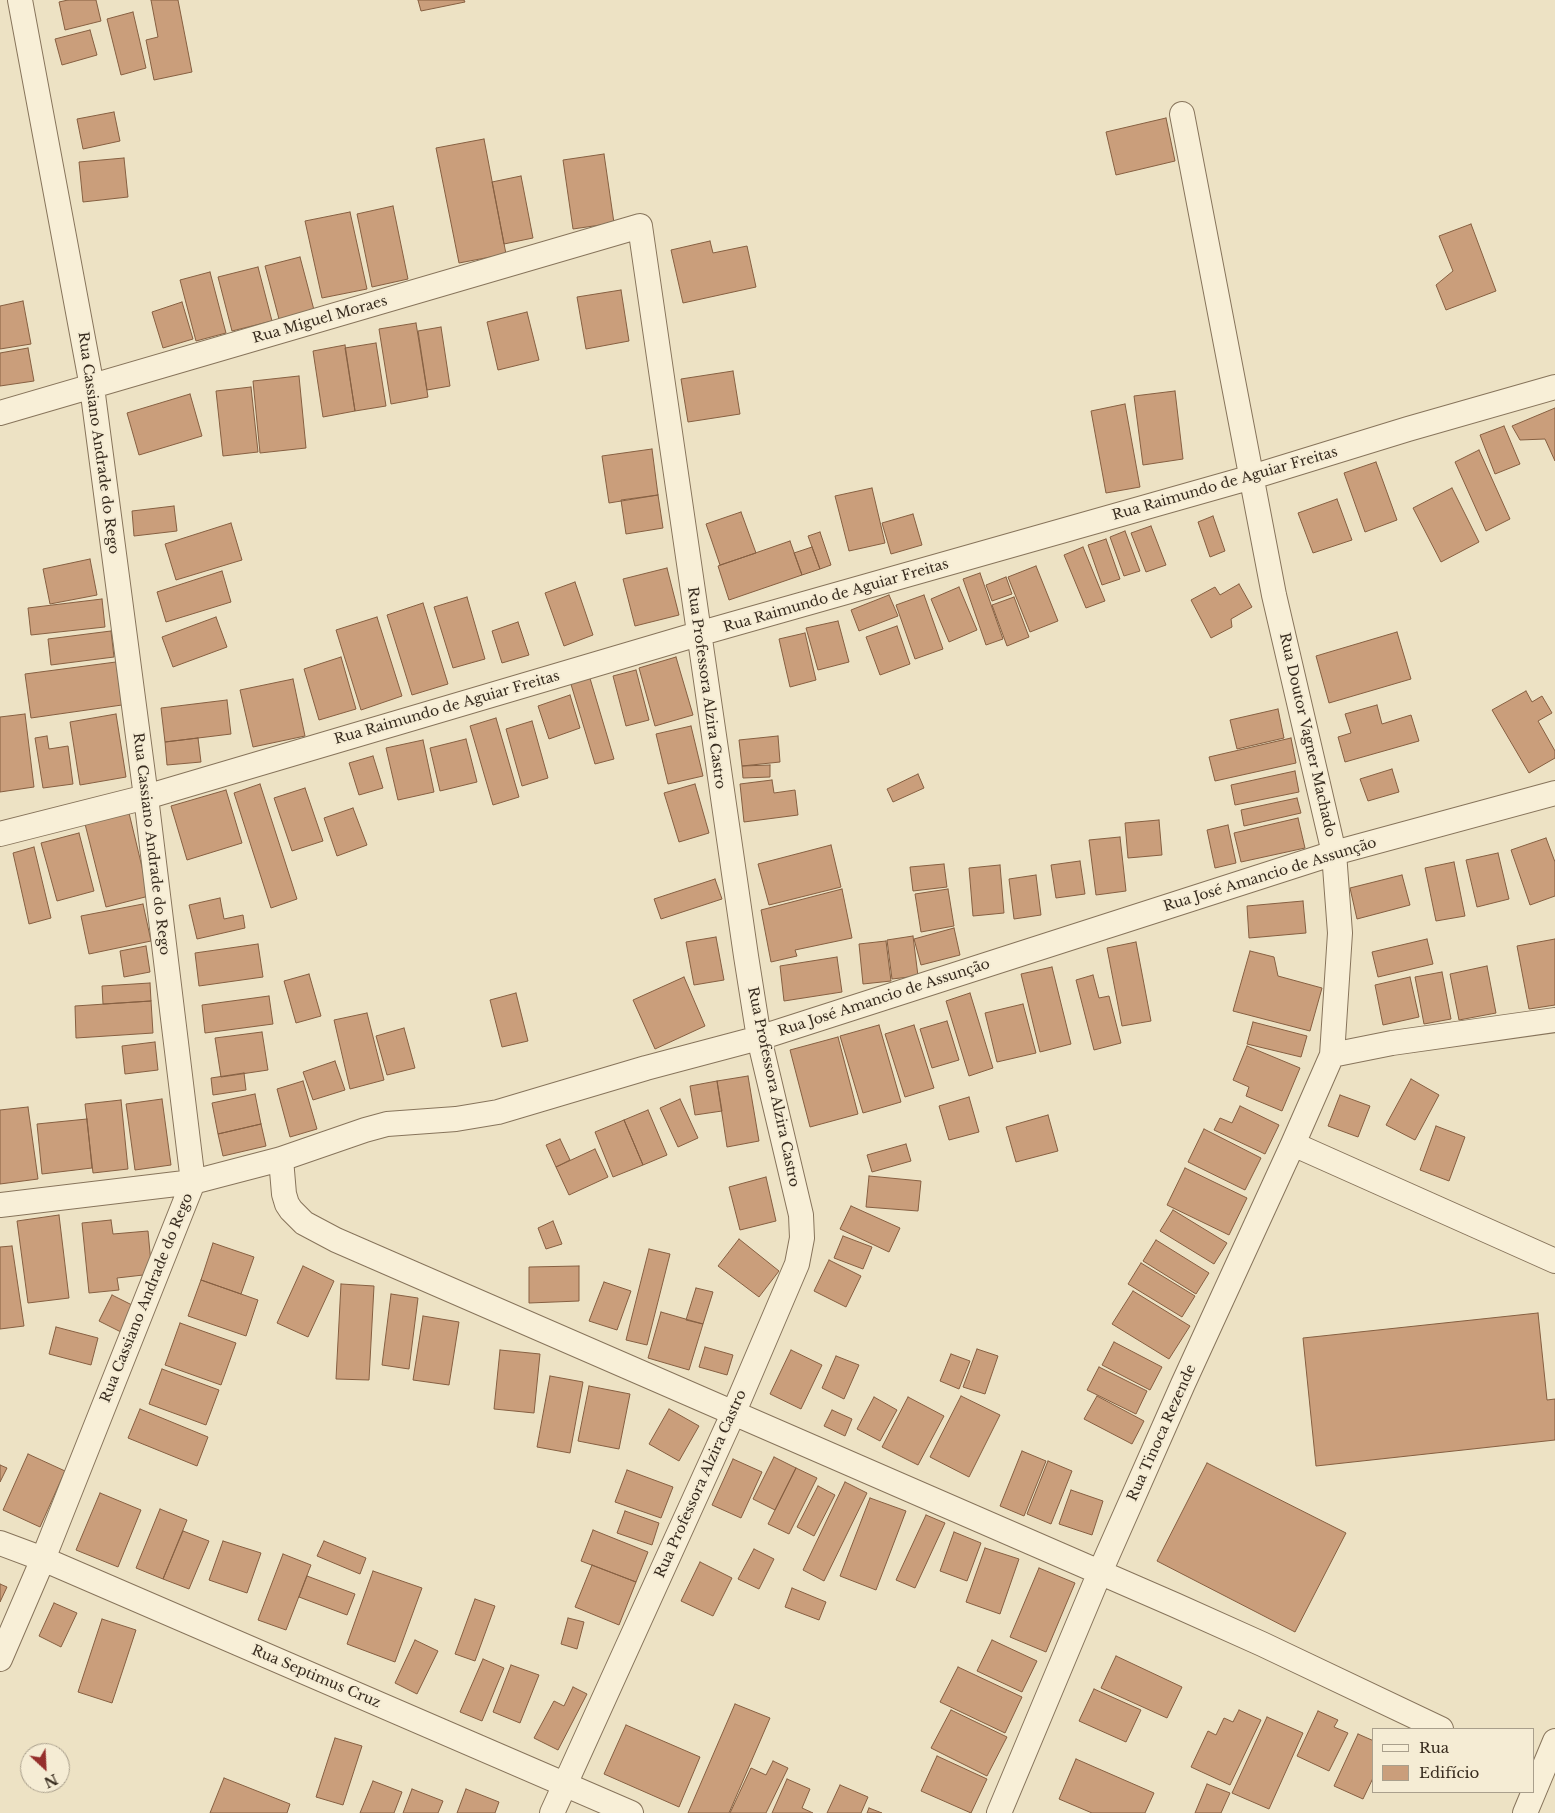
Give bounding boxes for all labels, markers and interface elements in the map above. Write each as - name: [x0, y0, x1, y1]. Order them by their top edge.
- street label: Rua Miguel Moraes: [251, 293, 389, 347]
- street label: Rua Cassiano Andrade do Rego: [74, 331, 122, 555]
- street label: Rua Raimundo de Aguiar Freitas: [1110, 444, 1340, 524]
- street label: Rua Raimundo de Aguiar Freitas: [721, 556, 951, 636]
- street label: Rua Professora Alzira Castro: [683, 586, 729, 790]
- street label: Rua Doutor Vagner Machado: [1275, 631, 1339, 839]
- street label: Rua Raimundo de Aguiar Freitas: [332, 668, 562, 748]
- street label: Rua Cassiano Andrade do Rego: [129, 732, 173, 956]
- street label: Rua José Amancio de Assunção: [1161, 835, 1379, 915]
- street label: Rua José Amancio de Assunção: [776, 956, 992, 1040]
- street label: Rua Professora Alzira Castro: [744, 985, 802, 1189]
- street label: Rua Cassiano Andrade do Rego: [97, 1191, 197, 1405]
- street label: Rua Tinoca Rezende: [1124, 1362, 1200, 1504]
- street label: Rua Professora Alzira Castro: [652, 1387, 750, 1581]
- street label: Rua Septimus Cruz: [249, 1642, 383, 1712]
- legend: [1372, 1728, 1535, 1793]
- text: Rua: [1419, 1738, 1449, 1757]
- north arrow: [20, 1743, 70, 1793]
- text: Edifício: [1419, 1763, 1479, 1782]
- text: N: [41, 1770, 61, 1792]

